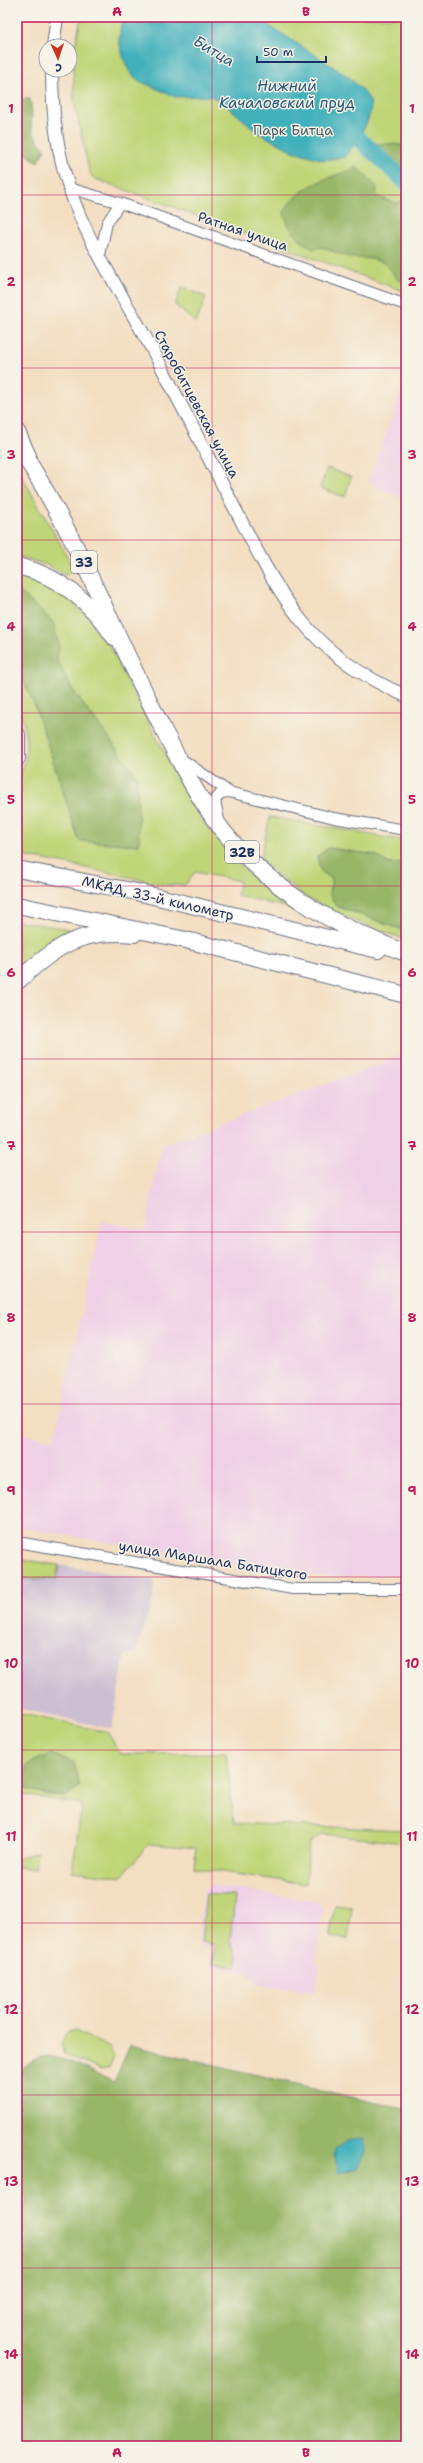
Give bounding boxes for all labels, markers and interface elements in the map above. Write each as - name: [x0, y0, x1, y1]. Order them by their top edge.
- text: A: [112, 3, 122, 20]
- text: B: [302, 3, 310, 20]
- water label: Битца: [190, 31, 238, 71]
- north arrow: [38, 38, 78, 78]
- scale bar: [257, 38, 326, 64]
- text: 50 m: [263, 44, 293, 60]
- text: С: [54, 60, 62, 75]
- water label: Нижний Качаловский пруд: [219, 76, 355, 113]
- text: 1: [8, 100, 14, 117]
- text: 1: [409, 100, 415, 117]
- park label: Парк Битца: [253, 121, 333, 139]
- street label: Ратная улица: [196, 207, 291, 255]
- text: 2: [6, 273, 16, 290]
- text: 2: [407, 273, 417, 290]
- street label: Старобитцевская улица: [150, 327, 244, 481]
- text: 3: [6, 446, 16, 463]
- text: 3: [407, 446, 417, 463]
- road number: 33: [71, 551, 97, 573]
- text: 4: [6, 618, 16, 635]
- text: 4: [407, 618, 417, 635]
- text: 5: [7, 791, 15, 808]
- text: 5: [408, 791, 416, 808]
- road number: 32B: [225, 841, 259, 863]
- street label: МКАД, 33-й километр: [80, 872, 236, 924]
- text: 6: [6, 964, 16, 981]
- text: 6: [407, 964, 417, 981]
- text: 7: [6, 1137, 16, 1154]
- text: 7: [407, 1137, 417, 1154]
- text: 8: [6, 1309, 16, 1326]
- text: 8: [407, 1309, 417, 1326]
- text: 9: [6, 1482, 16, 1499]
- text: 9: [407, 1482, 417, 1499]
- street label: улица Маршала Батицкого: [117, 1536, 309, 1584]
- text: 10: [4, 1655, 18, 1672]
- text: 10: [405, 1655, 419, 1672]
- text: 11: [5, 1828, 17, 1845]
- text: 11: [406, 1828, 418, 1845]
- text: 12: [4, 2001, 18, 2018]
- text: 12: [405, 2001, 419, 2018]
- text: 13: [4, 2173, 18, 2190]
- text: 13: [405, 2173, 419, 2190]
- text: 14: [4, 2346, 18, 2363]
- text: 14: [405, 2346, 419, 2363]
- text: A: [112, 2444, 122, 2461]
- text: B: [302, 2444, 310, 2461]

